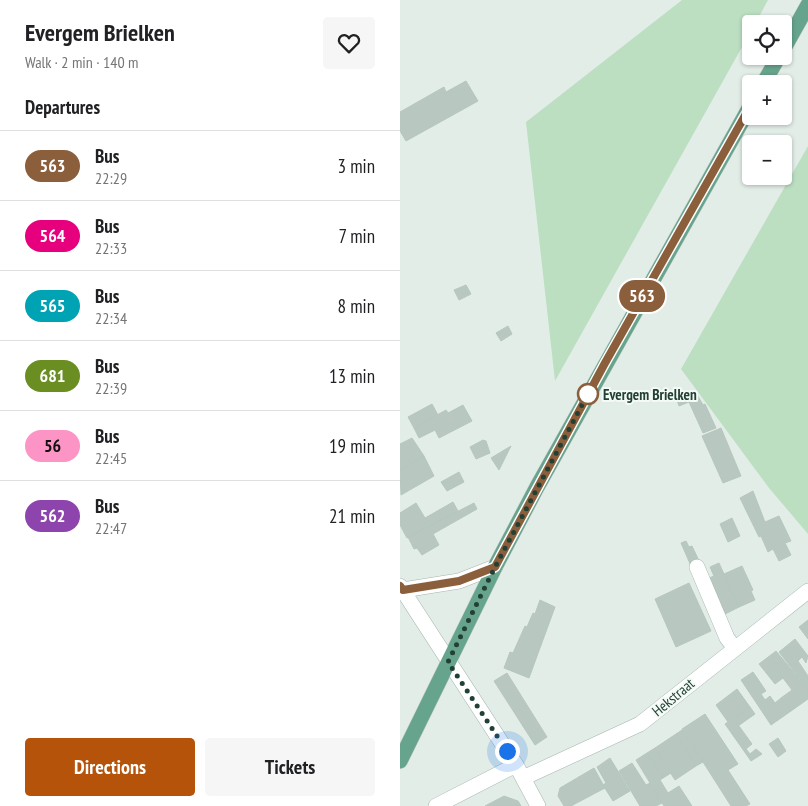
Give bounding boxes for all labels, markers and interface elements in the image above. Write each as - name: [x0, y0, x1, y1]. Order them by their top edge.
- map controls: [742, 15, 792, 185]
- button: locate: [742, 15, 792, 65]
- text: Evergem Brielken: [25, 17, 175, 48]
- button: heart: [323, 17, 375, 69]
- text: Walk · 2 min · 140 m: [25, 52, 138, 72]
- button: +: [742, 75, 792, 125]
- text: Departures: [25, 95, 100, 119]
- button: −: [742, 135, 792, 185]
- text: Bus: [95, 144, 119, 168]
- text: 563: [40, 154, 65, 177]
- text: 3 min: [338, 154, 375, 178]
- text: 22:29: [95, 168, 127, 188]
- text: Bus: [95, 214, 119, 238]
- text: 564: [40, 224, 65, 247]
- text: 7 min: [338, 224, 375, 248]
- text: 22:33: [95, 238, 127, 258]
- line badge: 563: [613, 280, 671, 312]
- text: Bus: [95, 284, 119, 308]
- text: 563: [629, 284, 655, 307]
- text: 565: [40, 294, 65, 317]
- text: 8 min: [338, 294, 375, 318]
- text: 22:34: [95, 308, 127, 328]
- text: Bus: [95, 354, 119, 378]
- text: 681: [40, 364, 65, 387]
- text: 13 min: [329, 364, 375, 388]
- text: 22:39: [95, 378, 127, 398]
- marker: Evergem Brielken: [577, 383, 599, 405]
- place label: Evergem Brielken: [603, 385, 697, 404]
- text: Bus: [95, 424, 119, 448]
- text: 56: [44, 434, 61, 457]
- text: 19 min: [329, 434, 375, 458]
- text: 22:45: [95, 448, 127, 468]
- text: Bus: [95, 494, 119, 518]
- text: 562: [40, 504, 65, 527]
- text: 21 min: [329, 504, 375, 528]
- text: 22:47: [95, 518, 127, 538]
- street label: Hekstraat: [648, 674, 698, 720]
- button: Directions: [25, 738, 195, 796]
- button: Tickets: [205, 738, 375, 796]
- your location: [495, 739, 520, 764]

